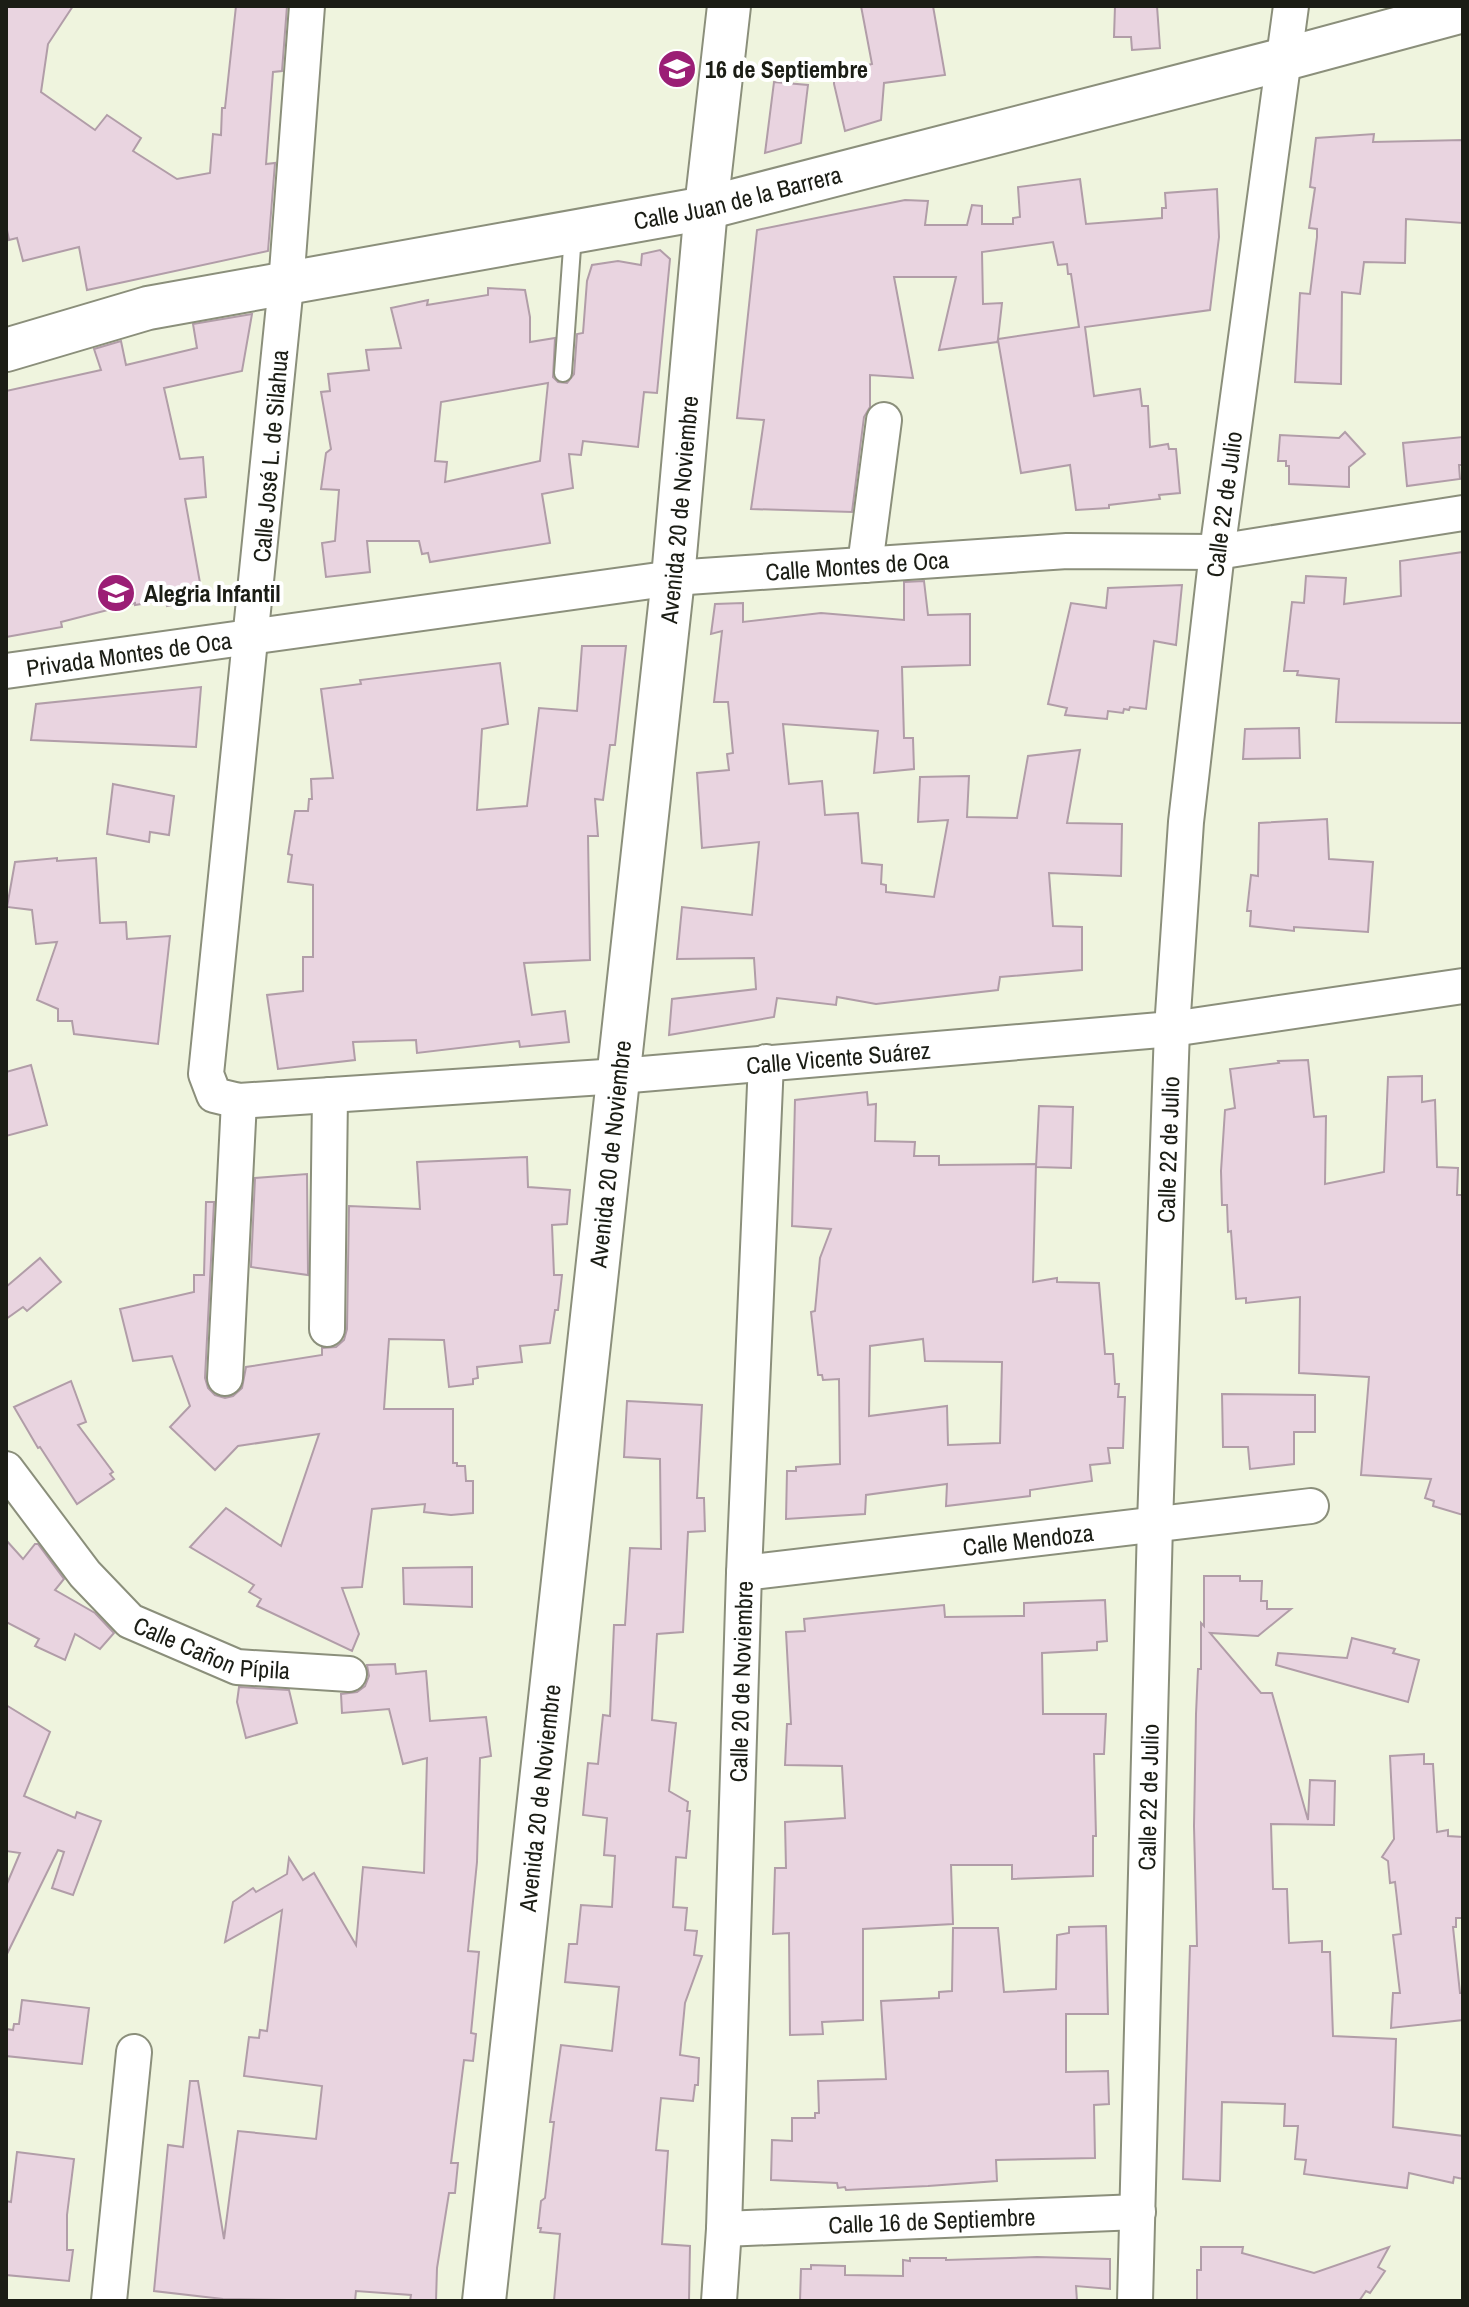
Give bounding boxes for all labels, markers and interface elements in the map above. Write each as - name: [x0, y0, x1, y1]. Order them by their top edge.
- school or university icon: 16 de Septiembre: [656, 48, 698, 90]
- place label: 16 de Septiembre: [705, 53, 868, 85]
- street label: Calle Juan de la Barrera: [631, 158, 845, 237]
- street label: Calle José L. de Silahua: [245, 348, 295, 564]
- street label: Avenida 20 de Noviembre: [652, 394, 705, 626]
- street label: Calle 22 de Julio: [1198, 429, 1249, 579]
- street label: Calle Montes de Oca: [764, 543, 950, 588]
- school or university icon: Alegria Infantil: [95, 572, 137, 614]
- place label: Alegria Infantil: [144, 577, 281, 609]
- street label: Privada Montes de Oca: [24, 624, 234, 684]
- street label: Calle Vicente Suárez: [745, 1034, 932, 1081]
- street label: Avenida 20 de Noviembre: [581, 1039, 638, 1270]
- street label: Calle 22 de Julio: [1149, 1076, 1186, 1223]
- street label: Calle Mendoza: [961, 1516, 1095, 1563]
- street label: Calle 20 de Noviembre: [722, 1580, 760, 1783]
- street label: Calle Cañon Pípila: [129, 1608, 291, 1686]
- street label: Avenida 20 de Noviembre: [511, 1683, 568, 1914]
- street label: Calle 22 de Julio: [1130, 1723, 1166, 1871]
- street label: Calle 16 de Septiembre: [828, 2200, 1036, 2241]

